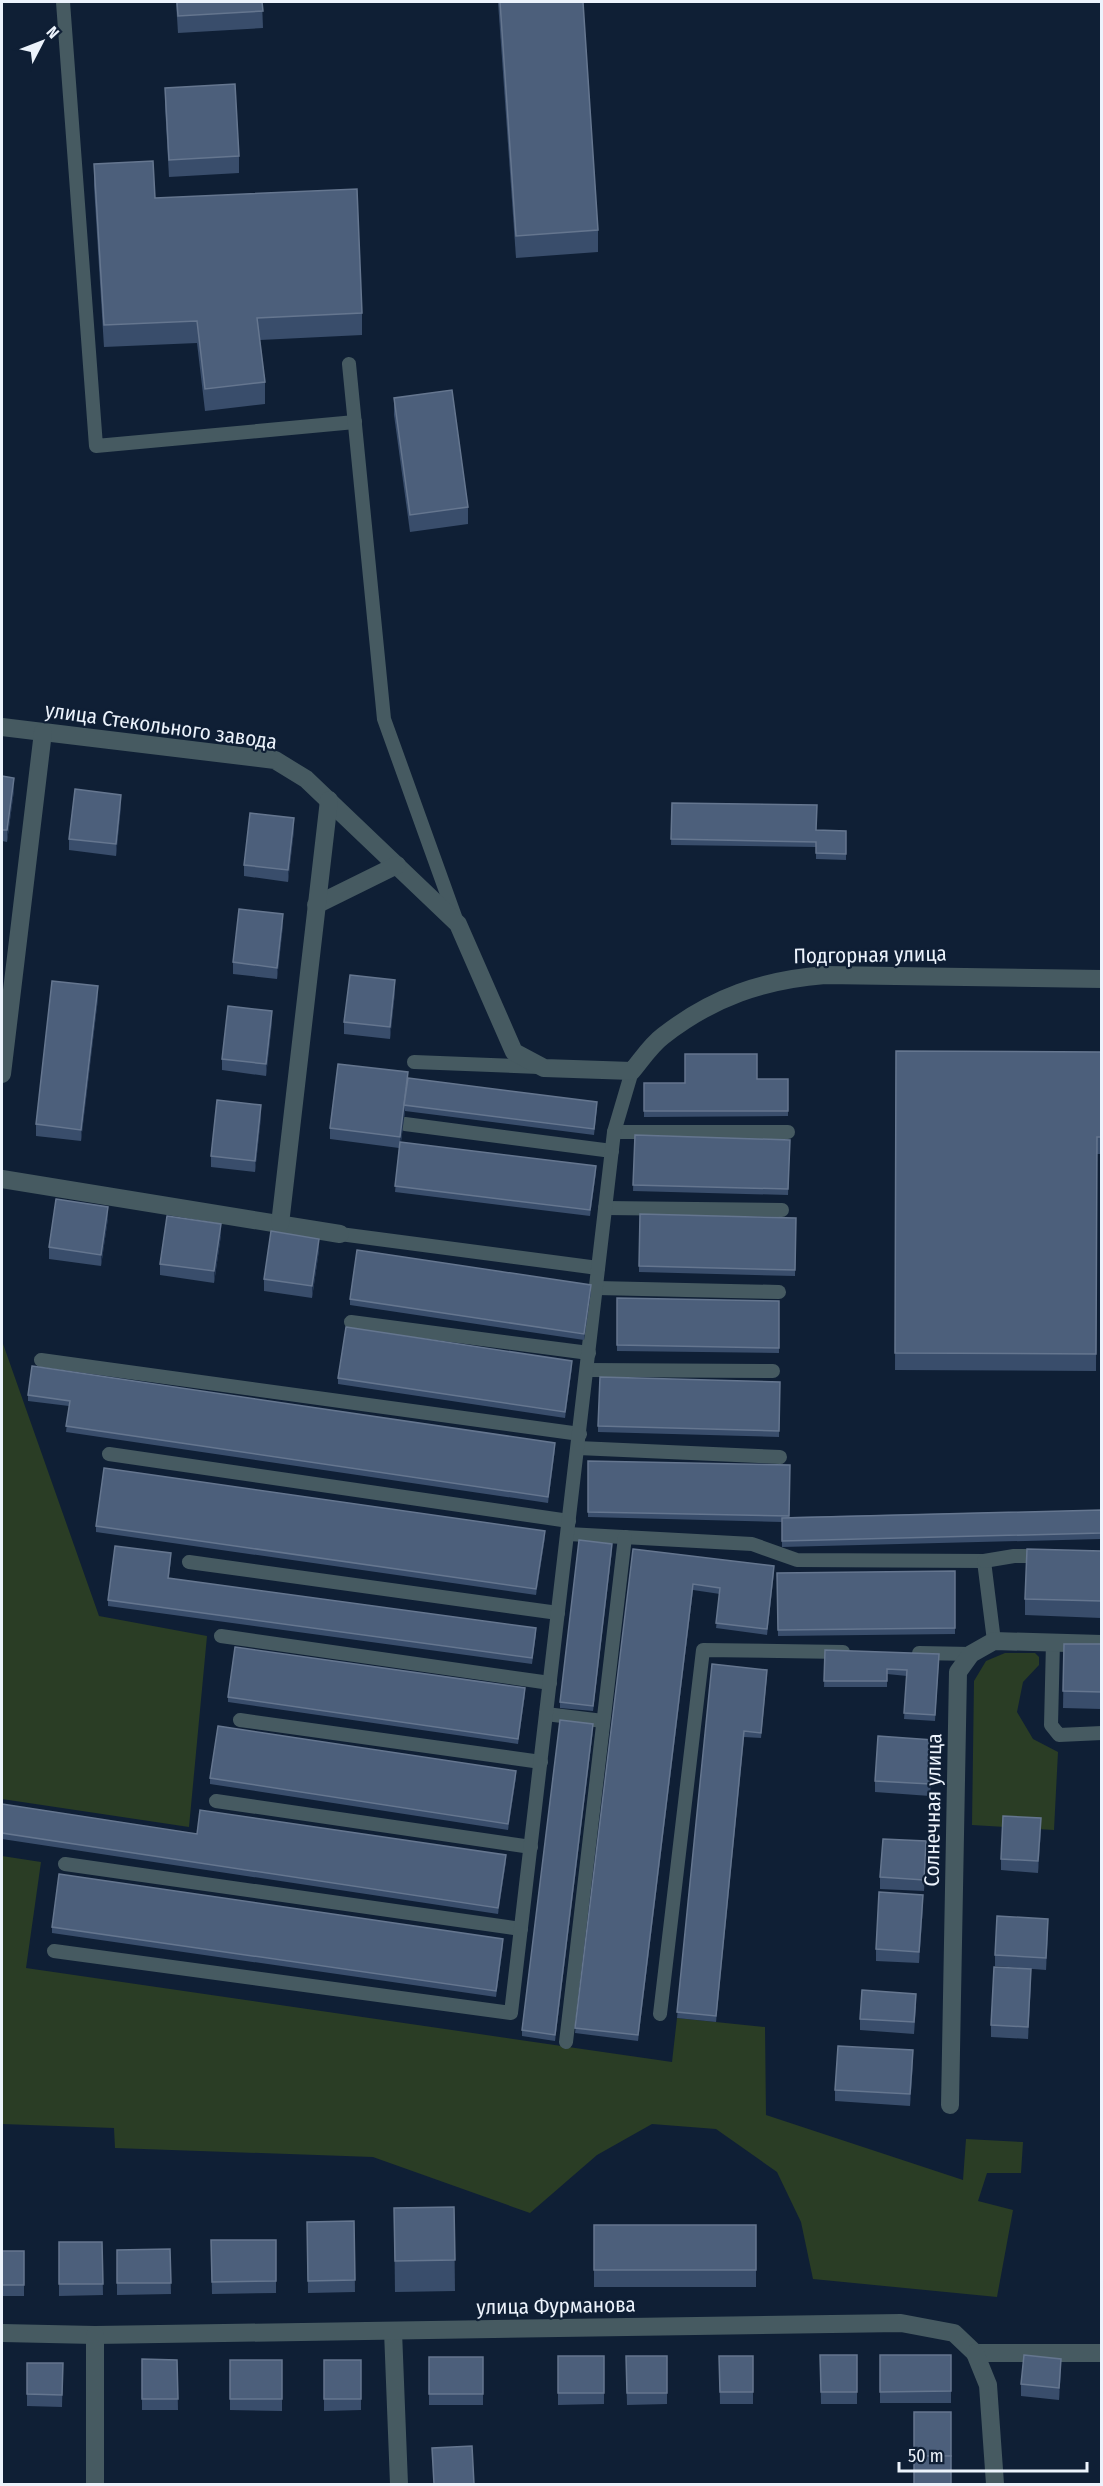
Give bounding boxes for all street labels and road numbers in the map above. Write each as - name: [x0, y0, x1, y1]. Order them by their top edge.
- street label: улица Стекольного завода: [43, 697, 279, 755]
- street label: Подгорная улица: [793, 941, 947, 969]
- street label: Солнечная улица: [919, 1733, 947, 1887]
- street label: улица Фурманова: [476, 2292, 636, 2320]

